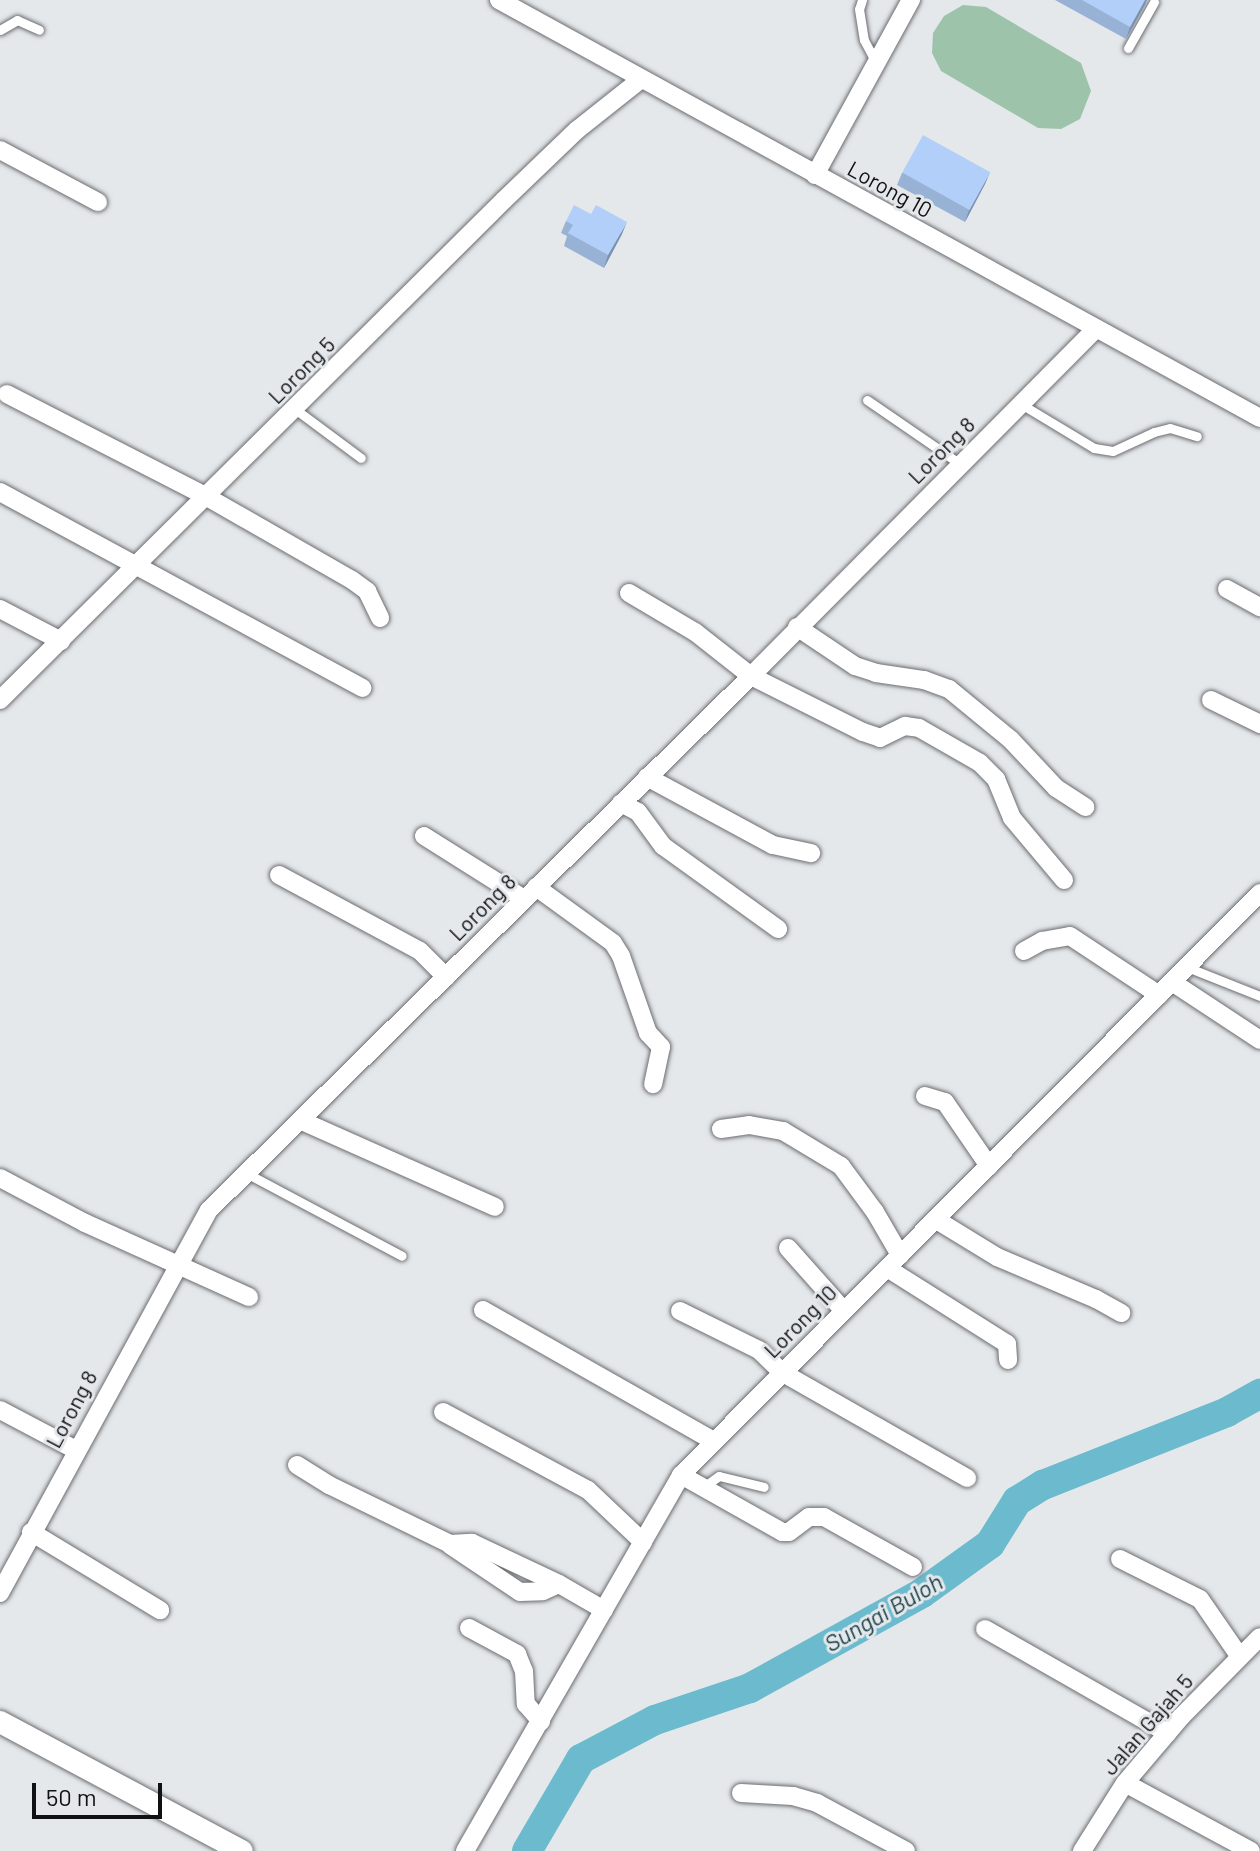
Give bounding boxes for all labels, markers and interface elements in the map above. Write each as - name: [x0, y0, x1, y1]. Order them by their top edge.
- street label: Lorong 10: [843, 155, 937, 223]
- street label: Lorong 5: [262, 331, 340, 409]
- street label: Lorong 8: [902, 411, 980, 489]
- street label: Lorong 8: [443, 868, 521, 946]
- street label: Lorong 10: [758, 1279, 842, 1363]
- street label: Lorong 8: [40, 1366, 102, 1452]
- water label: Sungai Buloh: [819, 1567, 947, 1657]
- street label: Jalan Gajah 5: [1096, 1668, 1198, 1780]
- scale bar: [36, 1767, 166, 1817]
- text: 50 m: [46, 1782, 97, 1811]

